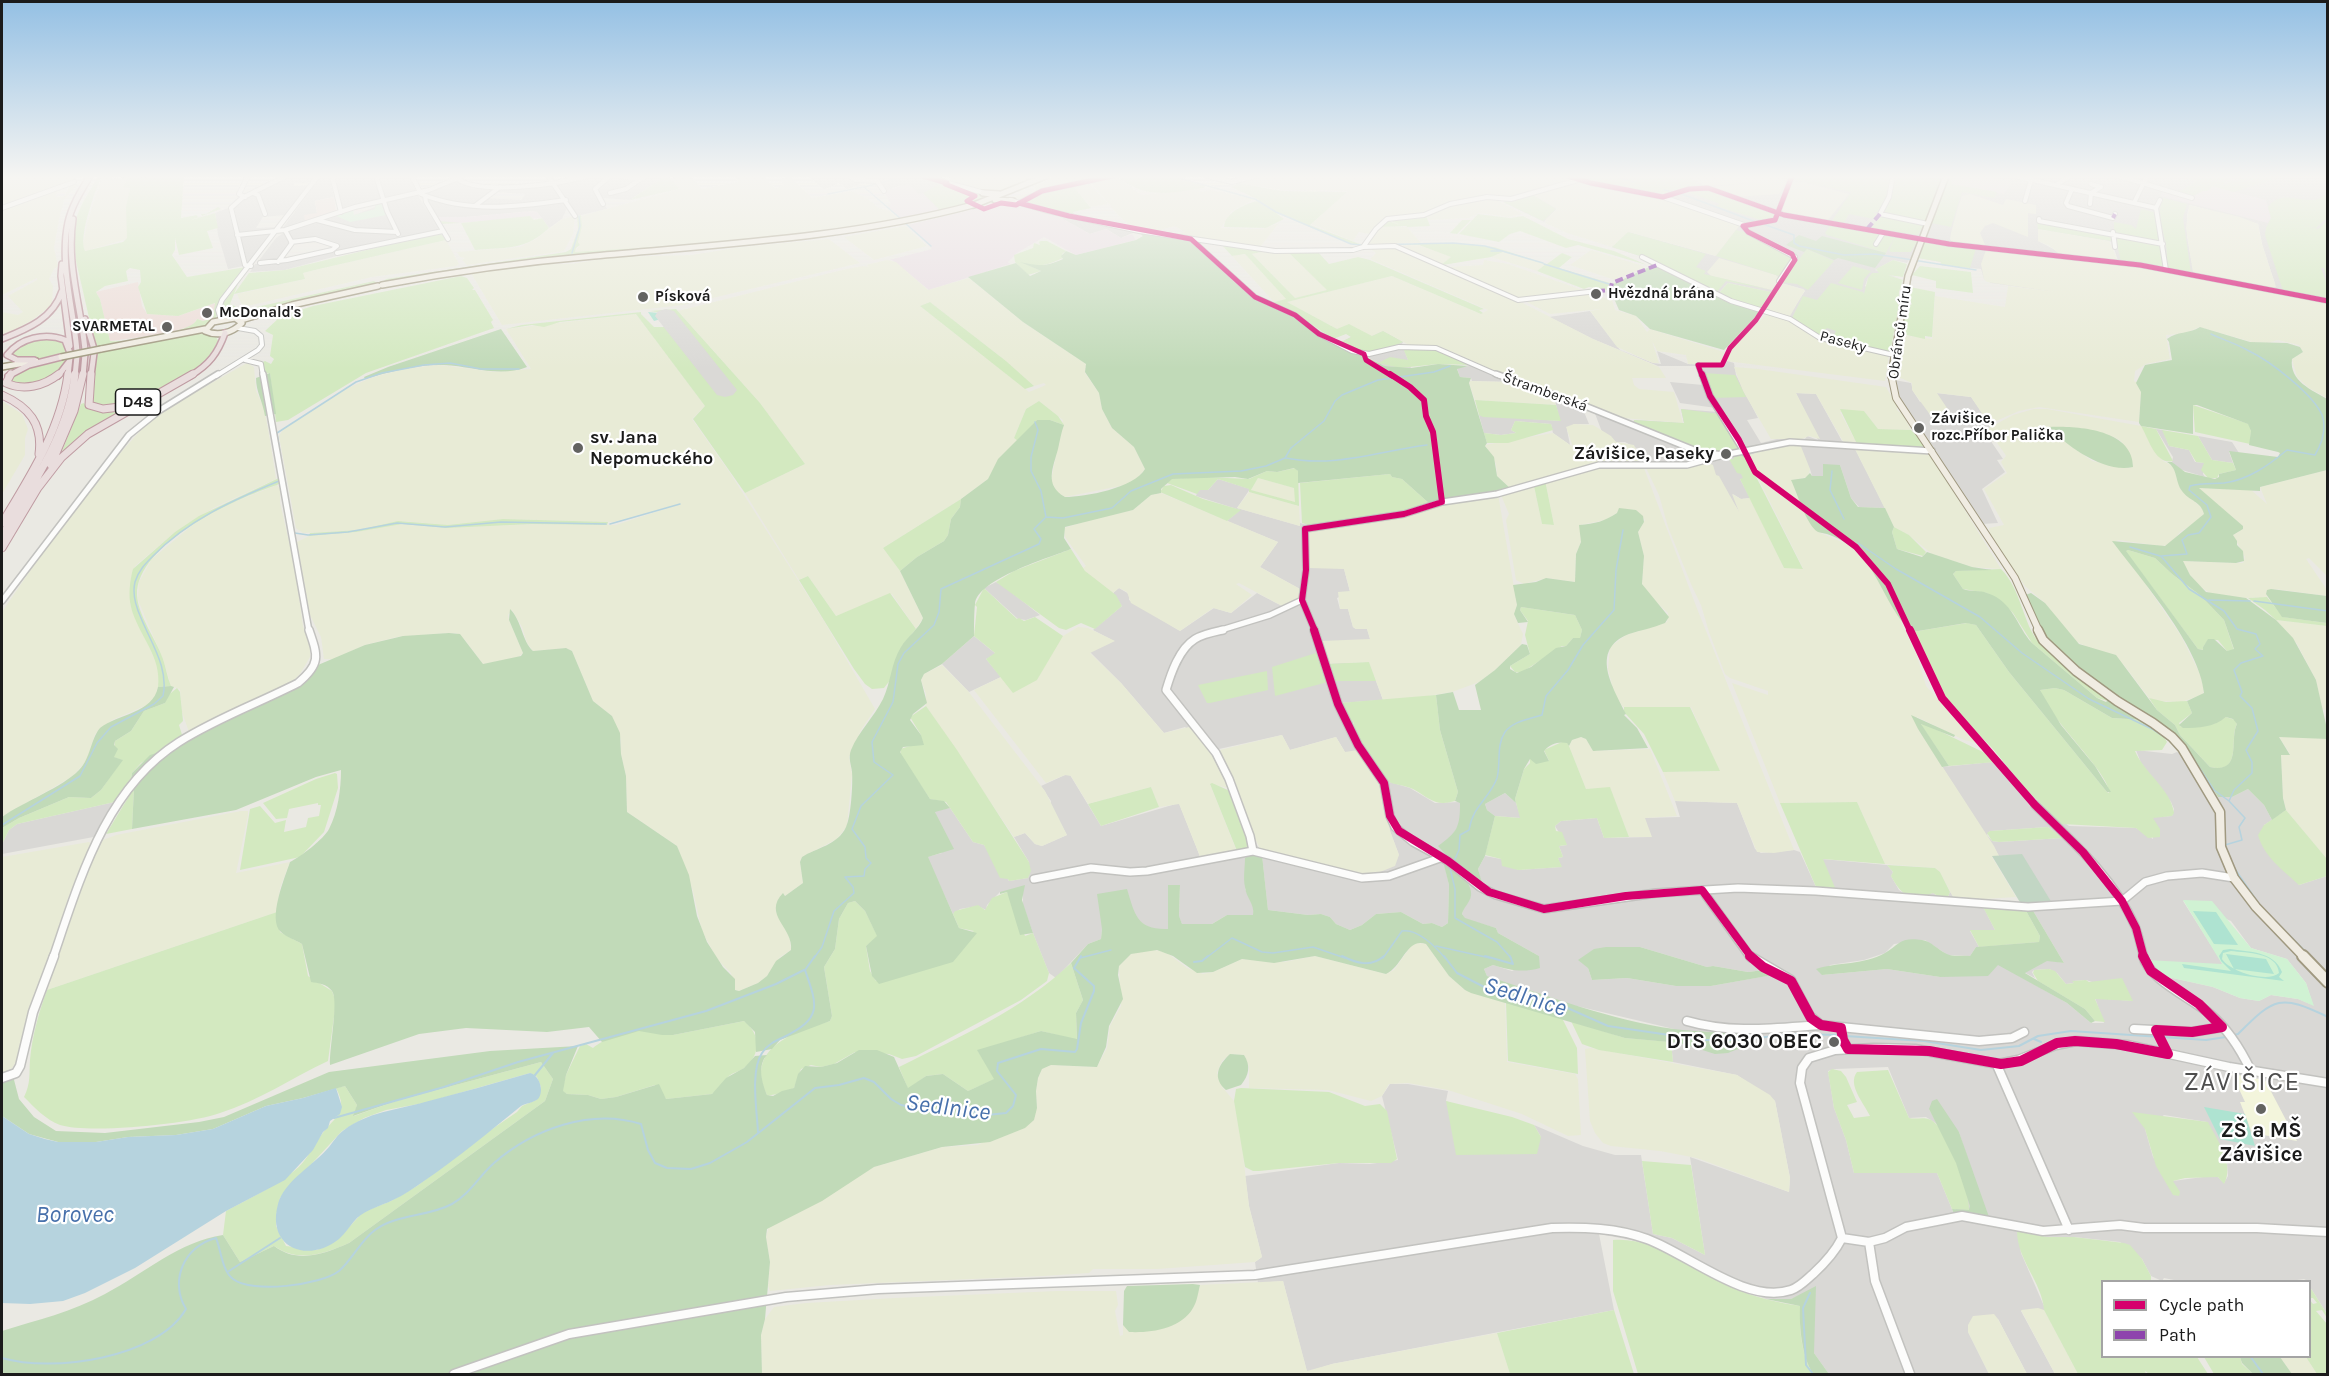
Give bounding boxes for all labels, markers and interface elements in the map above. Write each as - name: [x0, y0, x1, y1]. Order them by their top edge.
- street label: Obránců míru: [1884, 284, 1916, 380]
- place label: Hvězdná brána: [1608, 285, 1715, 303]
- marker: Hvězdná brána: [1589, 287, 1603, 301]
- place label: Písková: [655, 288, 710, 306]
- marker: Písková: [636, 290, 650, 304]
- place label: McDonald's: [219, 304, 301, 322]
- marker: McDonald's: [200, 306, 214, 320]
- place label: SVARMETAL: [72, 318, 155, 336]
- marker: SVARMETAL: [160, 320, 174, 334]
- street label: Paseky: [1818, 327, 1868, 357]
- street label: Štramberská: [1500, 368, 1590, 416]
- road number: D48: [116, 389, 160, 415]
- place label: Závišice, rozc.Příbor Palička: [1931, 410, 2063, 445]
- marker: Závišice, rozc.Příbor Palička: [1912, 421, 1926, 435]
- place label: sv. Jana Nepomuckého: [590, 427, 713, 470]
- marker: sv. Jana Nepomuckého: [571, 441, 585, 455]
- place label: Závišice, Paseky: [1574, 443, 1714, 465]
- marker: Závišice, Paseky: [1719, 447, 1733, 461]
- water label: Sedlnice: [1480, 971, 1570, 1023]
- place label: DTS 6030 OBEC: [1666, 1029, 1822, 1055]
- marker: DTS 6030 OBEC: [1827, 1035, 1841, 1049]
- district label: ZÁVIŠICE: [2183, 1067, 2301, 1099]
- water label: Sedlnice: [904, 1089, 992, 1127]
- marker: ZŠ a MŠ Závišice: [2254, 1102, 2268, 1116]
- place label: ZŠ a MŠ Závišice: [2219, 1118, 2303, 1168]
- water label: Borovec: [36, 1201, 114, 1229]
- legend: [2101, 1280, 2311, 1358]
- text: Cycle path: [2159, 1294, 2244, 1316]
- text: Path: [2159, 1324, 2197, 1346]

